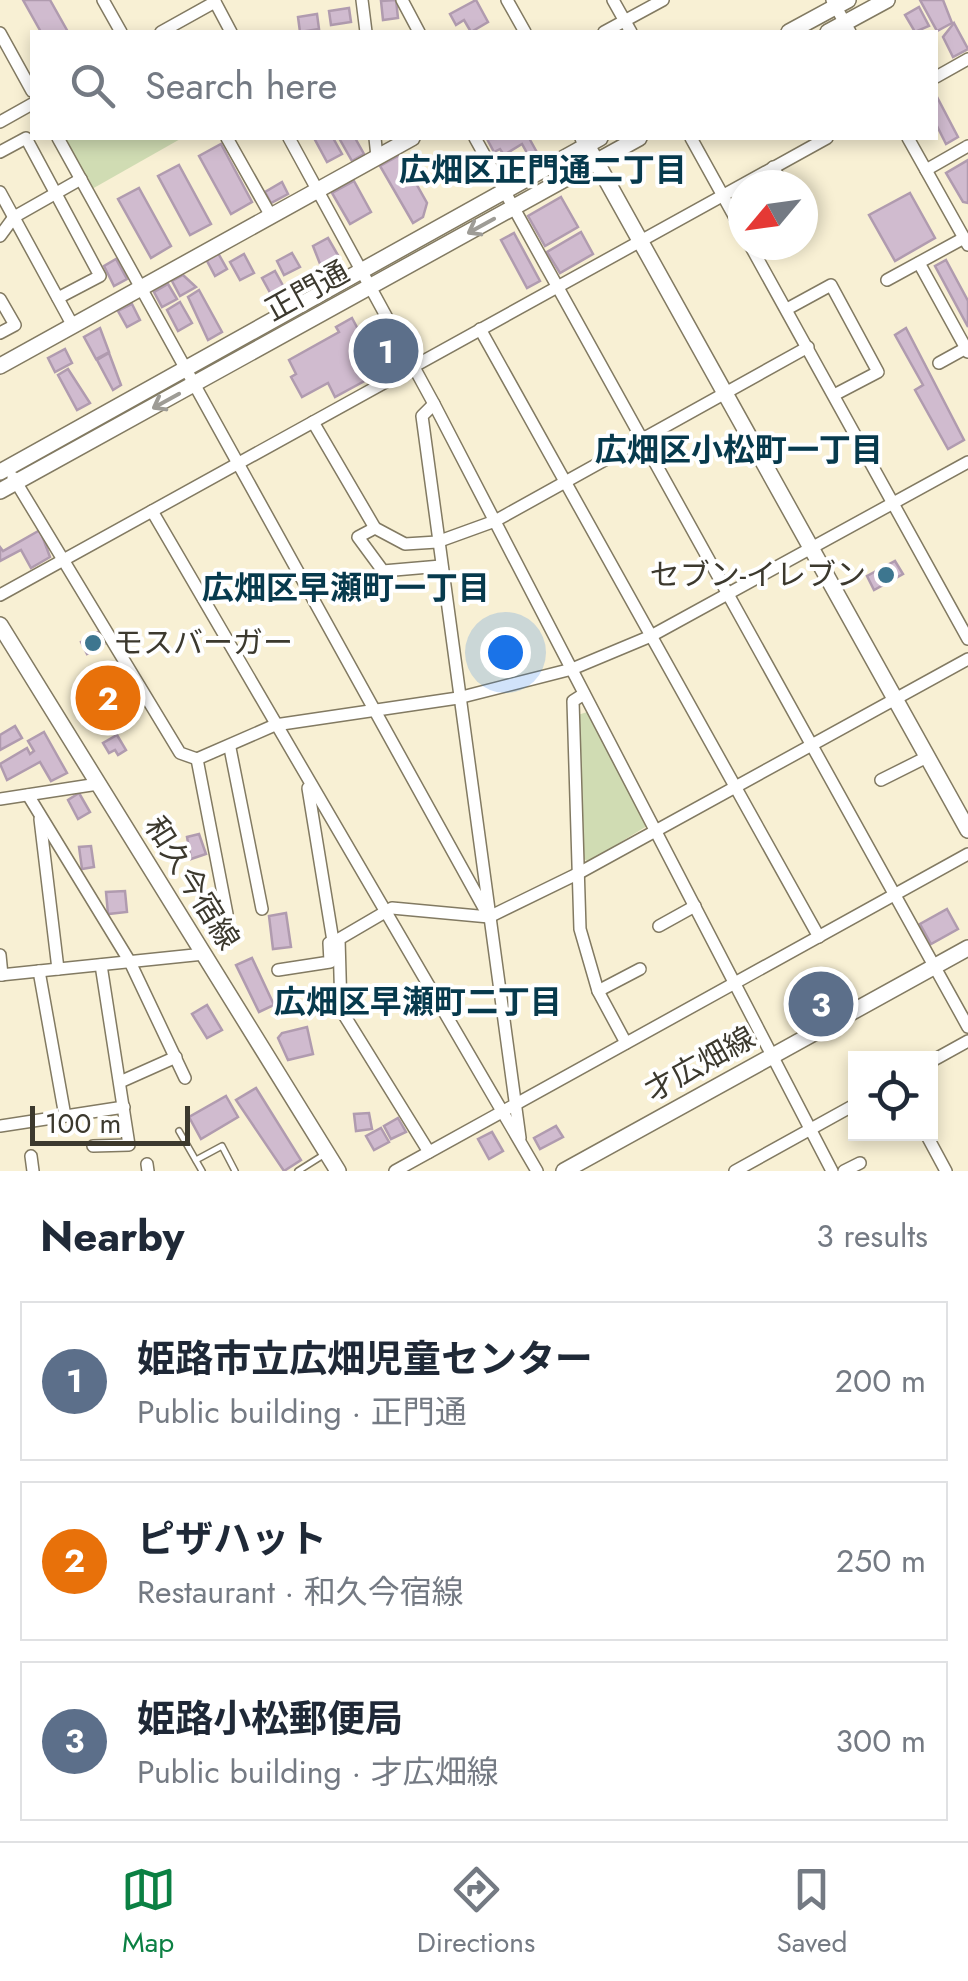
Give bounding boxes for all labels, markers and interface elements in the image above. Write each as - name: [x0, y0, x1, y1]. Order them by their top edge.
- search box: [30, 30, 938, 140]
- icon: search: [65, 58, 120, 113]
- text: Search here: [145, 58, 337, 113]
- district label: 広畑区正門通二丁目: [399, 147, 687, 193]
- north arrow: [728, 170, 818, 260]
- one-way arrow: [467, 217, 496, 237]
- street label: 正門通: [257, 250, 357, 331]
- pin: 1: [354, 314, 418, 388]
- one-way arrow: [152, 391, 181, 411]
- district label: 広畑区小松町一丁目: [595, 427, 883, 473]
- place label: セブン-イレブン: [650, 553, 866, 596]
- marker: セブン-イレブン: [875, 564, 897, 586]
- district label: 広畑区早瀬町一丁目: [202, 565, 490, 611]
- place label: モスバーガー: [113, 621, 293, 664]
- your location: [480, 627, 531, 678]
- marker: モスバーガー: [82, 632, 104, 654]
- pin: 2: [76, 660, 140, 736]
- street label: 和久今宿線: [134, 808, 250, 958]
- pin: 3: [788, 966, 854, 1042]
- district label: 広畑区早瀬町二丁目: [274, 979, 562, 1025]
- street label: 才広畑線: [637, 1016, 763, 1111]
- map controls: [848, 1051, 938, 1141]
- button: locate: [848, 1051, 938, 1141]
- scale bar: [30, 1101, 190, 1146]
- text: 100 m: [45, 1103, 121, 1144]
- text: Nearby: [40, 1206, 184, 1267]
- text: 3 results: [816, 1213, 928, 1259]
- text: 姫路市立広畑児童センター: [137, 1331, 593, 1386]
- text: 1: [66, 1358, 83, 1404]
- text: 200 m: [835, 1358, 926, 1404]
- text: Public building · 正門通: [137, 1389, 467, 1435]
- text: ピザハット: [137, 1511, 327, 1566]
- text: 2: [64, 1538, 85, 1584]
- text: 250 m: [836, 1538, 926, 1584]
- text: Restaurant · 和久今宿線: [137, 1569, 464, 1615]
- text: 姫路小松郵便局: [137, 1691, 403, 1746]
- text: 3: [65, 1718, 84, 1764]
- text: 300 m: [836, 1718, 926, 1764]
- text: Public building · 才広畑線: [137, 1749, 499, 1795]
- tab: Map: [121, 1862, 176, 1963]
- tab: Directions: [417, 1862, 535, 1963]
- tab: Saved: [776, 1862, 847, 1963]

